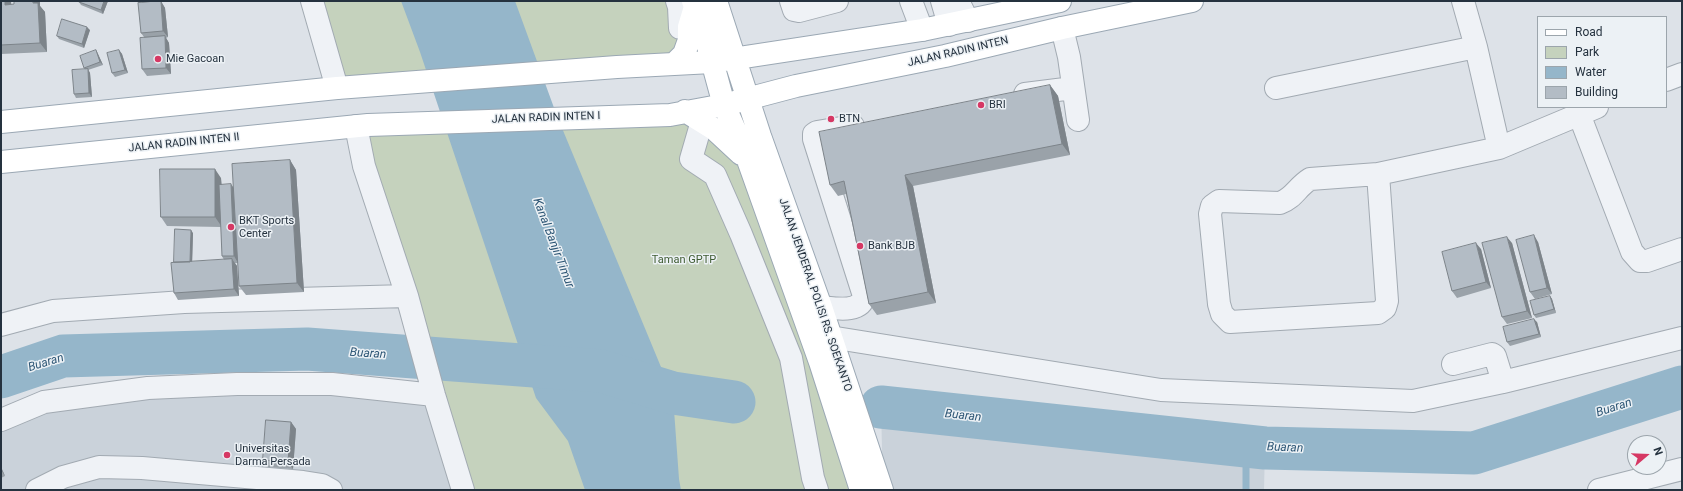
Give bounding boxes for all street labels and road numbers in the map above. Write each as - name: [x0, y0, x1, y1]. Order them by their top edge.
- street label: JALAN RADIN INTEN: [906, 34, 1010, 70]
- street label: JALAN RADIN INTEN I: [491, 110, 601, 126]
- street label: JALAN RADIN INTEN II: [128, 131, 240, 155]
- street label: JALAN JENDERAL POLISI RS. SOEKANTO: [776, 196, 854, 394]

